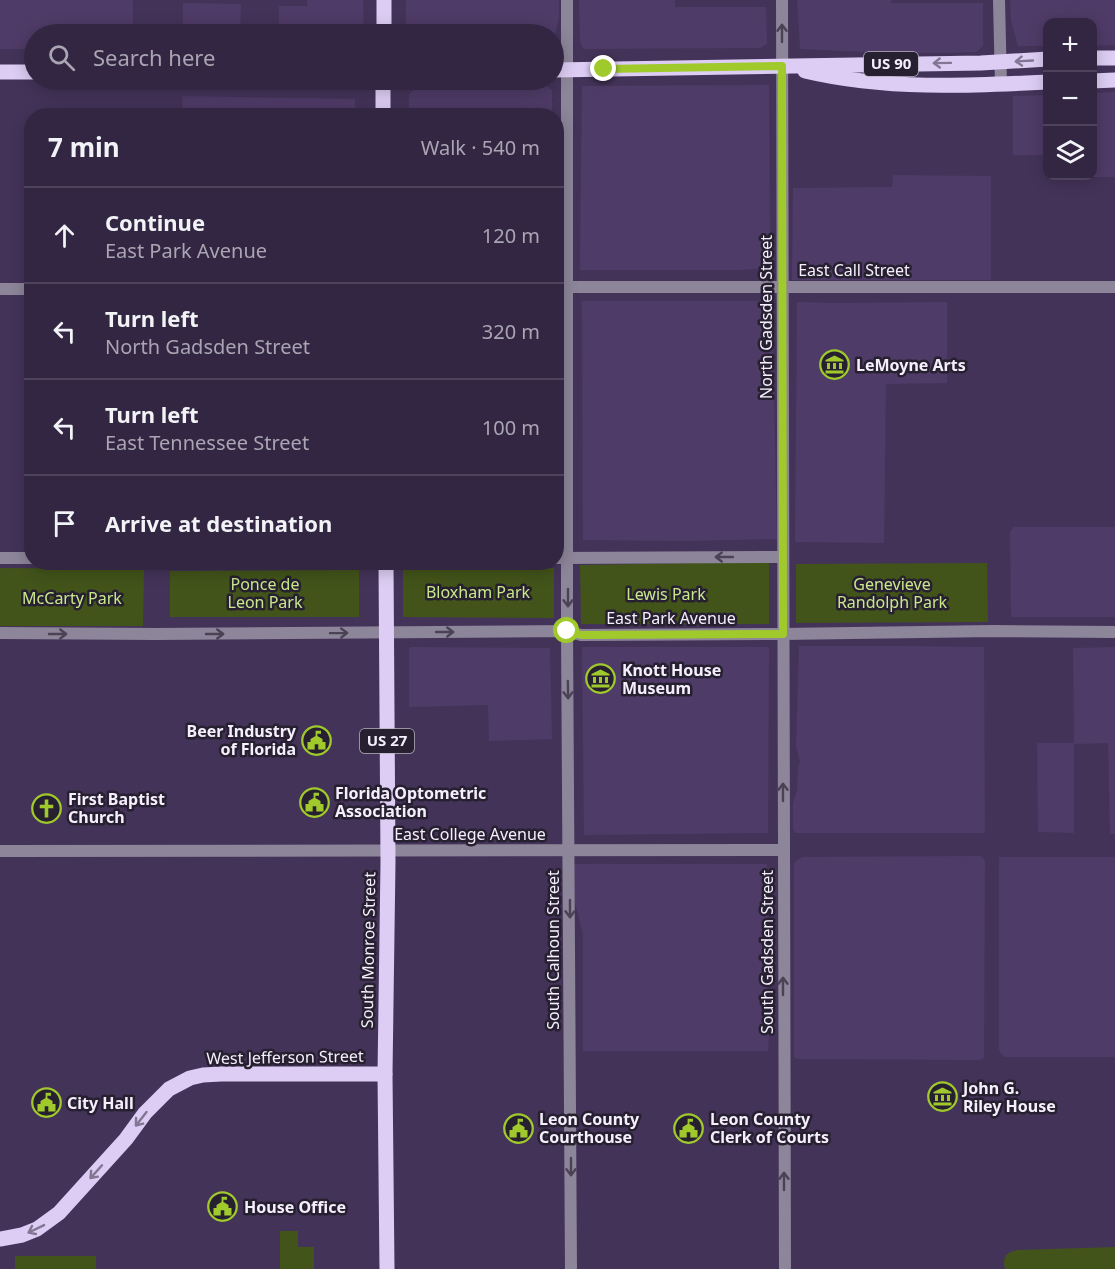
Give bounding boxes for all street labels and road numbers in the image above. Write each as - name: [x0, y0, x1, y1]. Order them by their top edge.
- road number: US 90: [864, 52, 918, 76]
- street label: North Gadsden Street: [755, 235, 777, 399]
- street label: East Call Street: [798, 259, 910, 281]
- street label: East Park Avenue: [606, 607, 736, 629]
- road number: US 27: [360, 729, 414, 753]
- street label: East College Avenue: [394, 823, 546, 845]
- street label: South Calhoun Street: [542, 870, 564, 1030]
- street label: South Gadsden Street: [756, 870, 778, 1034]
- street label: South Monroe Street: [356, 872, 380, 1028]
- street label: West Jefferson Street: [206, 1045, 364, 1069]

